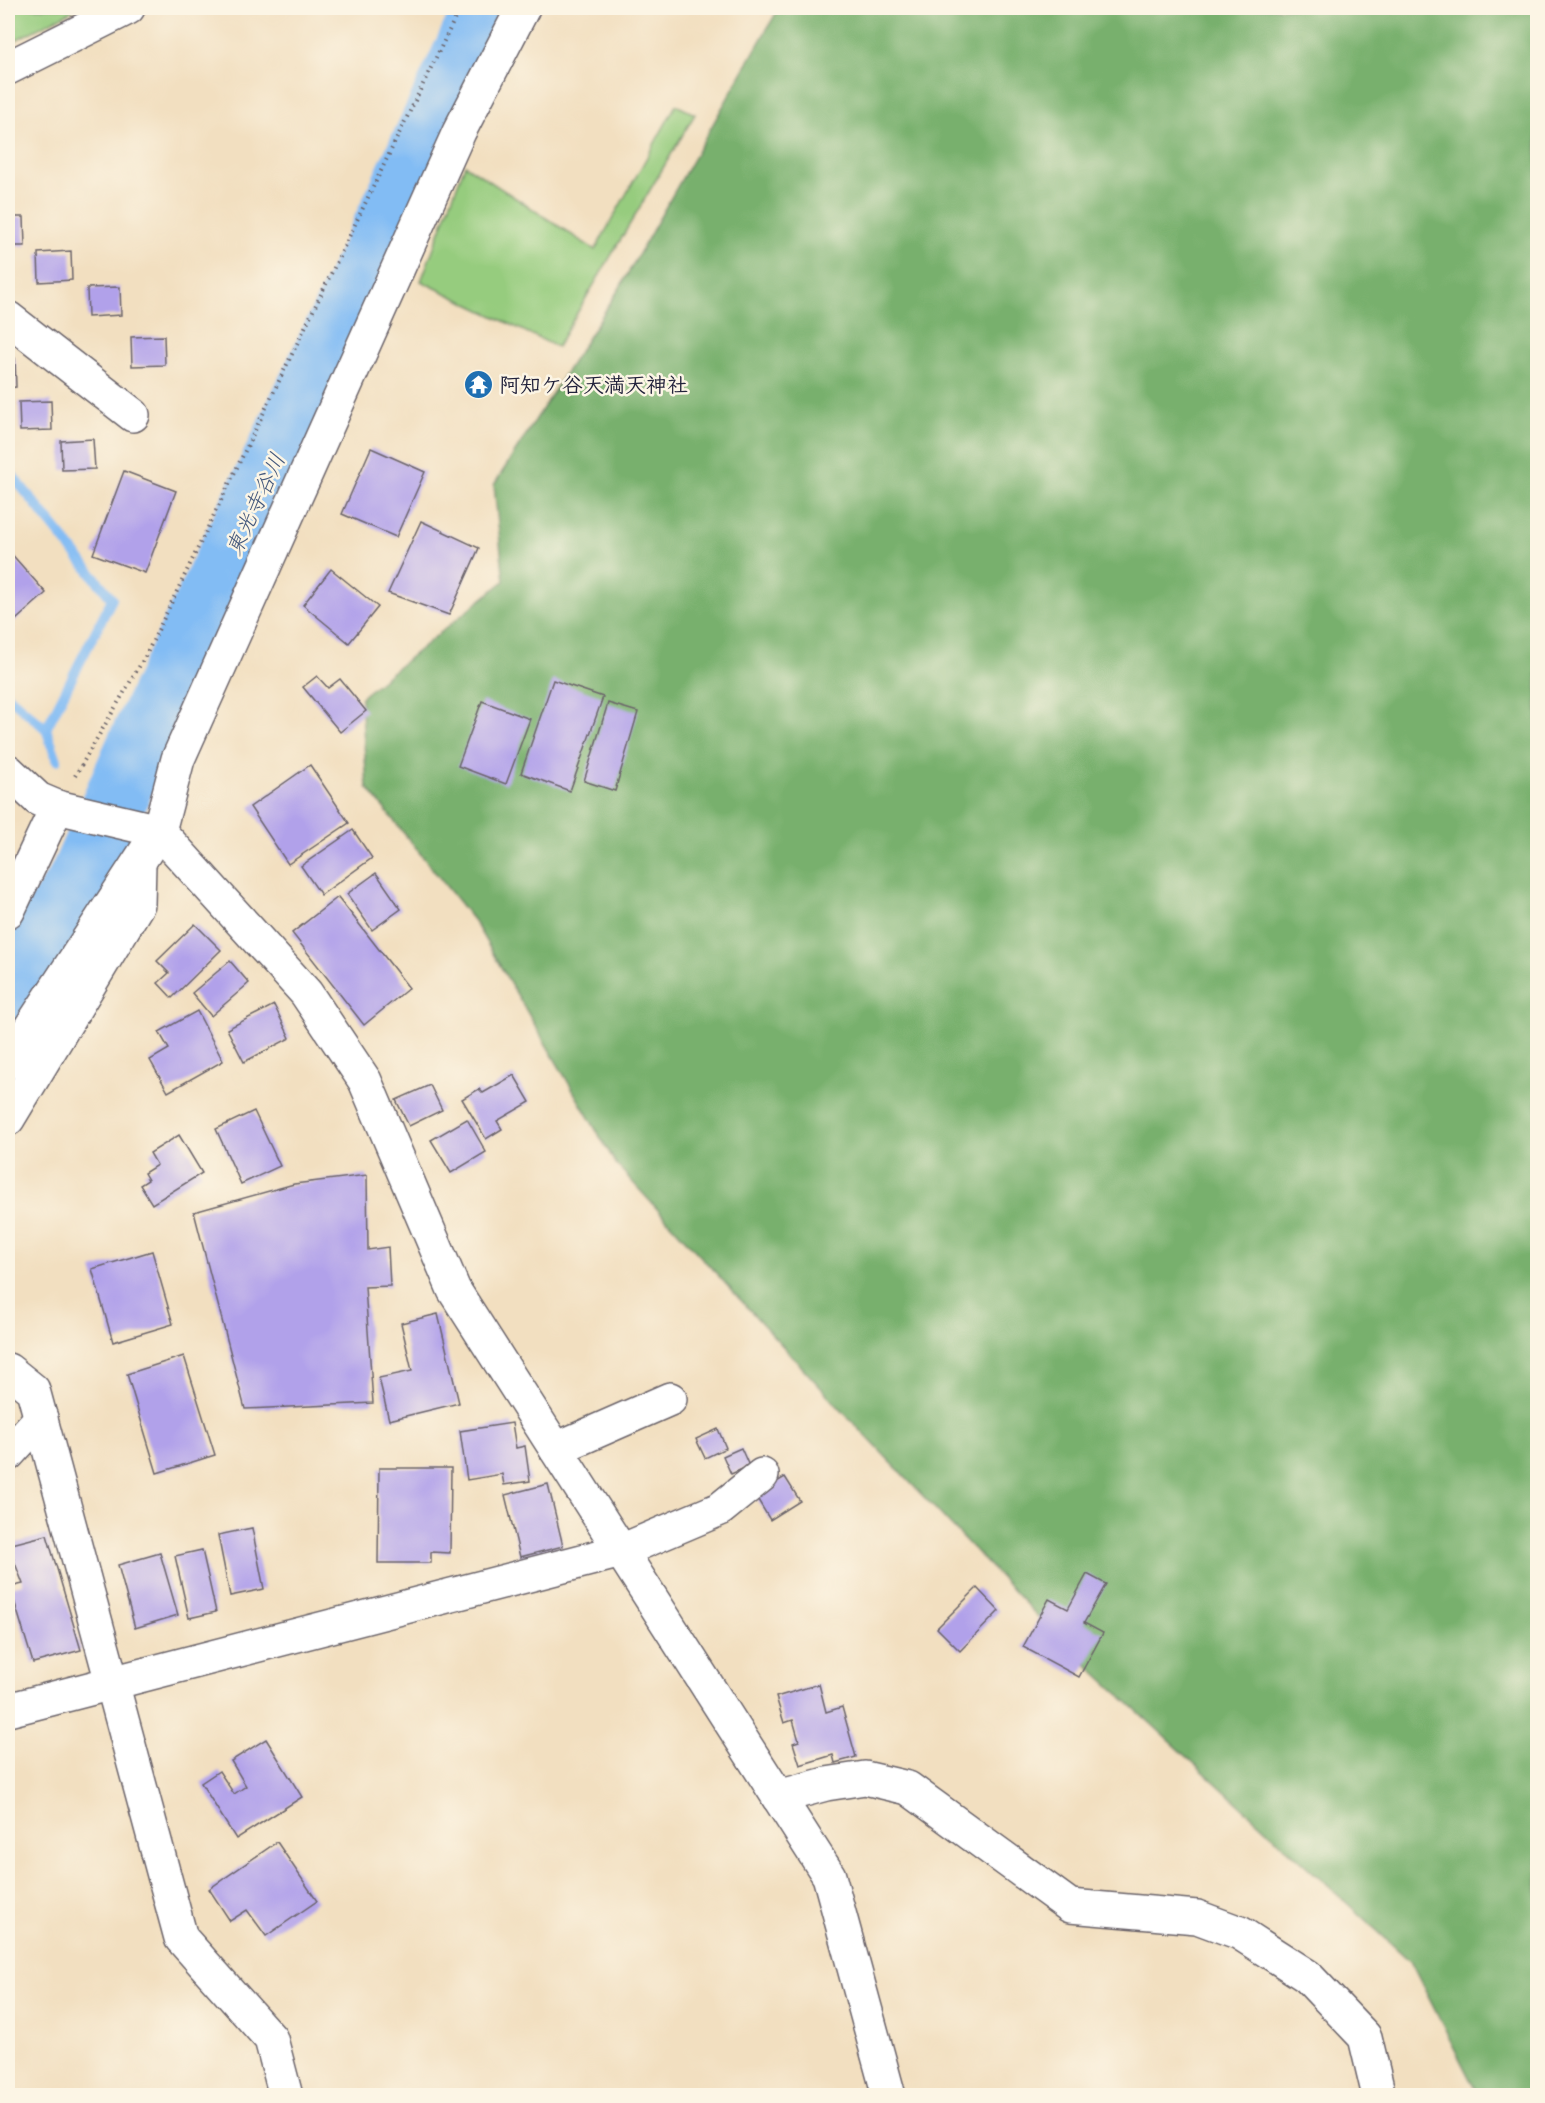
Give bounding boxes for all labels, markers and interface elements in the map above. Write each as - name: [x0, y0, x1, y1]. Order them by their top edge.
- temple icon: 阿知ケ谷天満天神社: [462, 369, 494, 401]
- place label: 阿知ケ谷天満天神社: [499, 372, 688, 402]
- water label: 東光寺谷川: [220, 449, 295, 562]

